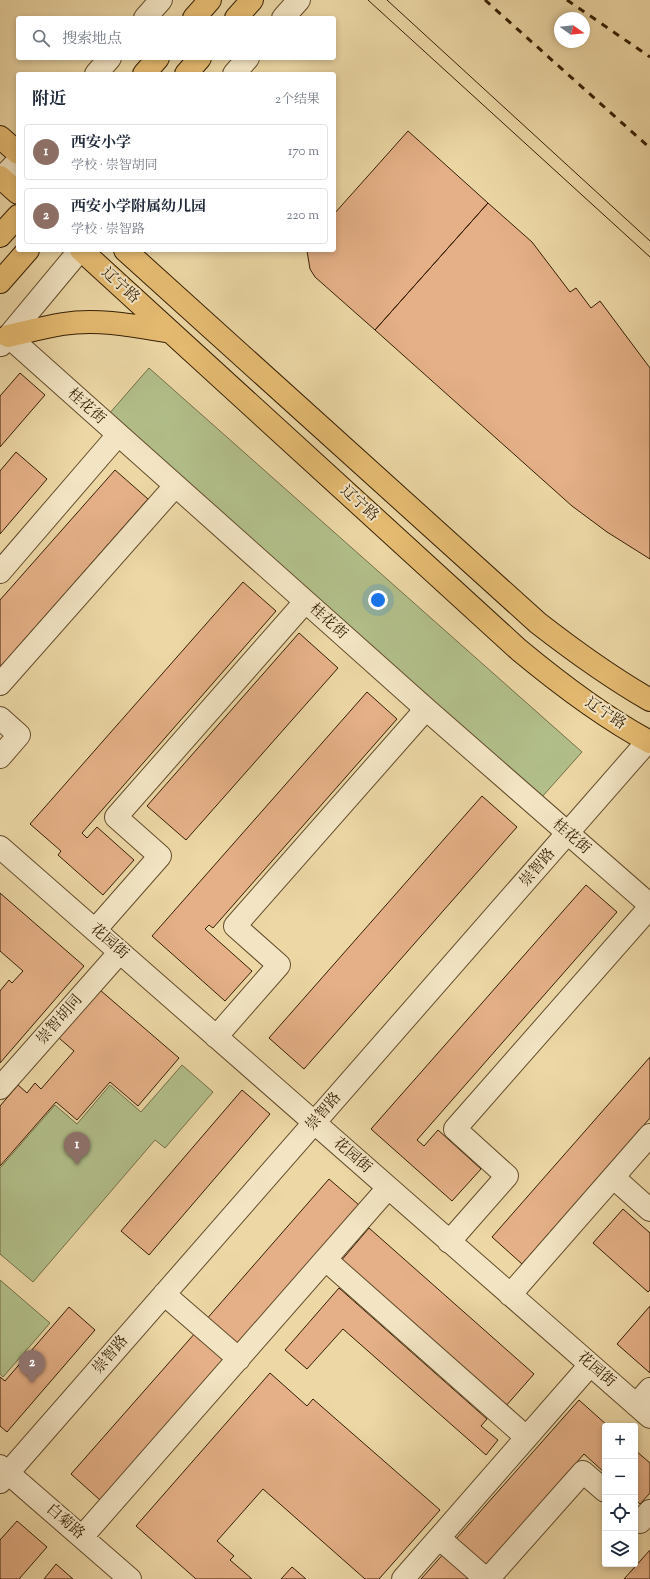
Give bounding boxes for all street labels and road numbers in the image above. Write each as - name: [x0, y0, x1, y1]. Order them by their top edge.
- street label: 辽宁路: [96, 263, 144, 309]
- street label: 桂花街: [62, 384, 110, 430]
- street label: 辽宁路: [335, 481, 383, 527]
- street label: 桂花街: [304, 599, 352, 645]
- street label: 辽宁路: [580, 693, 630, 735]
- street label: 桂花街: [547, 814, 595, 860]
- street label: 崇智路: [515, 844, 561, 892]
- street label: 花园街: [85, 919, 133, 965]
- street label: 崇智胡同: [32, 990, 88, 1050]
- street label: 崇智路: [301, 1088, 347, 1136]
- street label: 花园街: [328, 1133, 376, 1179]
- street label: 崇智路: [88, 1331, 134, 1379]
- street label: 花园街: [572, 1347, 620, 1393]
- street label: 白菊路: [41, 1499, 89, 1545]

